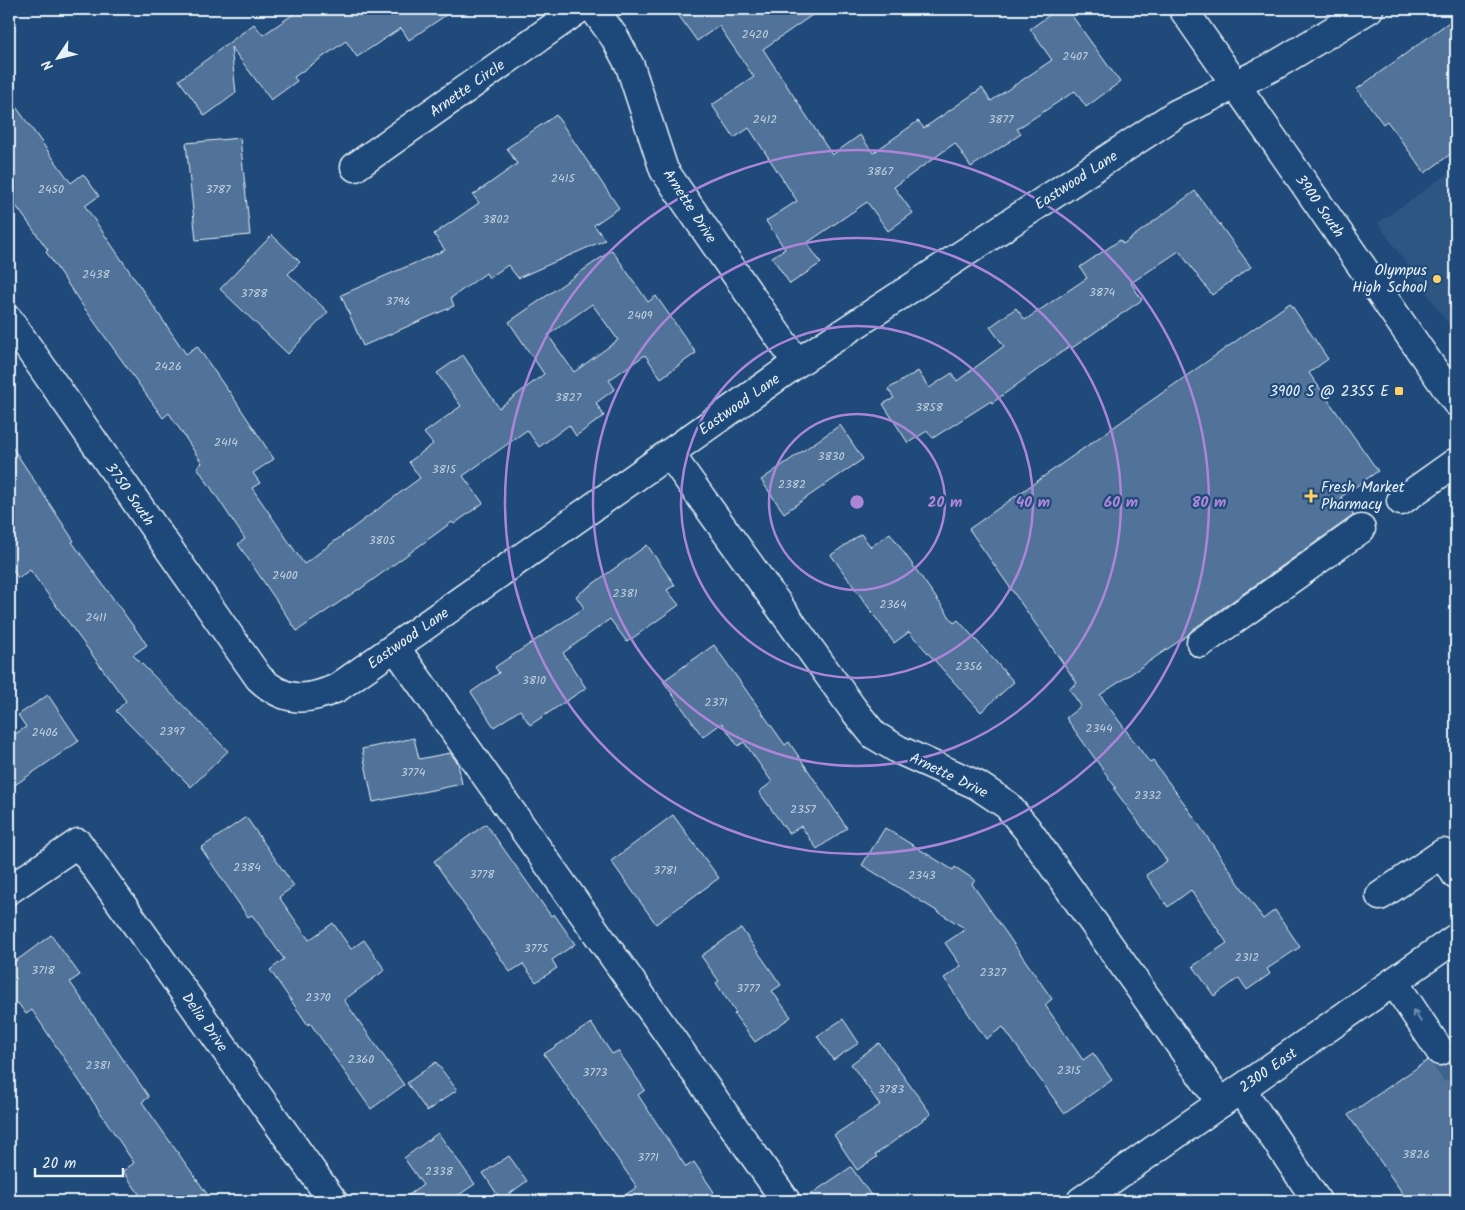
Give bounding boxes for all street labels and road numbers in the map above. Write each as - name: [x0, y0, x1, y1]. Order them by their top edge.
- street label: Arnette Circle: [425, 54, 511, 124]
- street label: Eastwood Lane: [1030, 145, 1123, 217]
- street label: Arnette Drive: [656, 165, 722, 249]
- street label: 3900 South: [1288, 170, 1350, 243]
- street label: Eastwood Lane: [694, 368, 786, 442]
- street label: 3750 South: [98, 458, 160, 531]
- street label: Eastwood Lane: [363, 602, 455, 676]
- street label: Arnette Drive: [905, 747, 992, 805]
- street label: Delia Drive: [175, 988, 234, 1058]
- street label: 2300 East: [1235, 1042, 1303, 1100]

